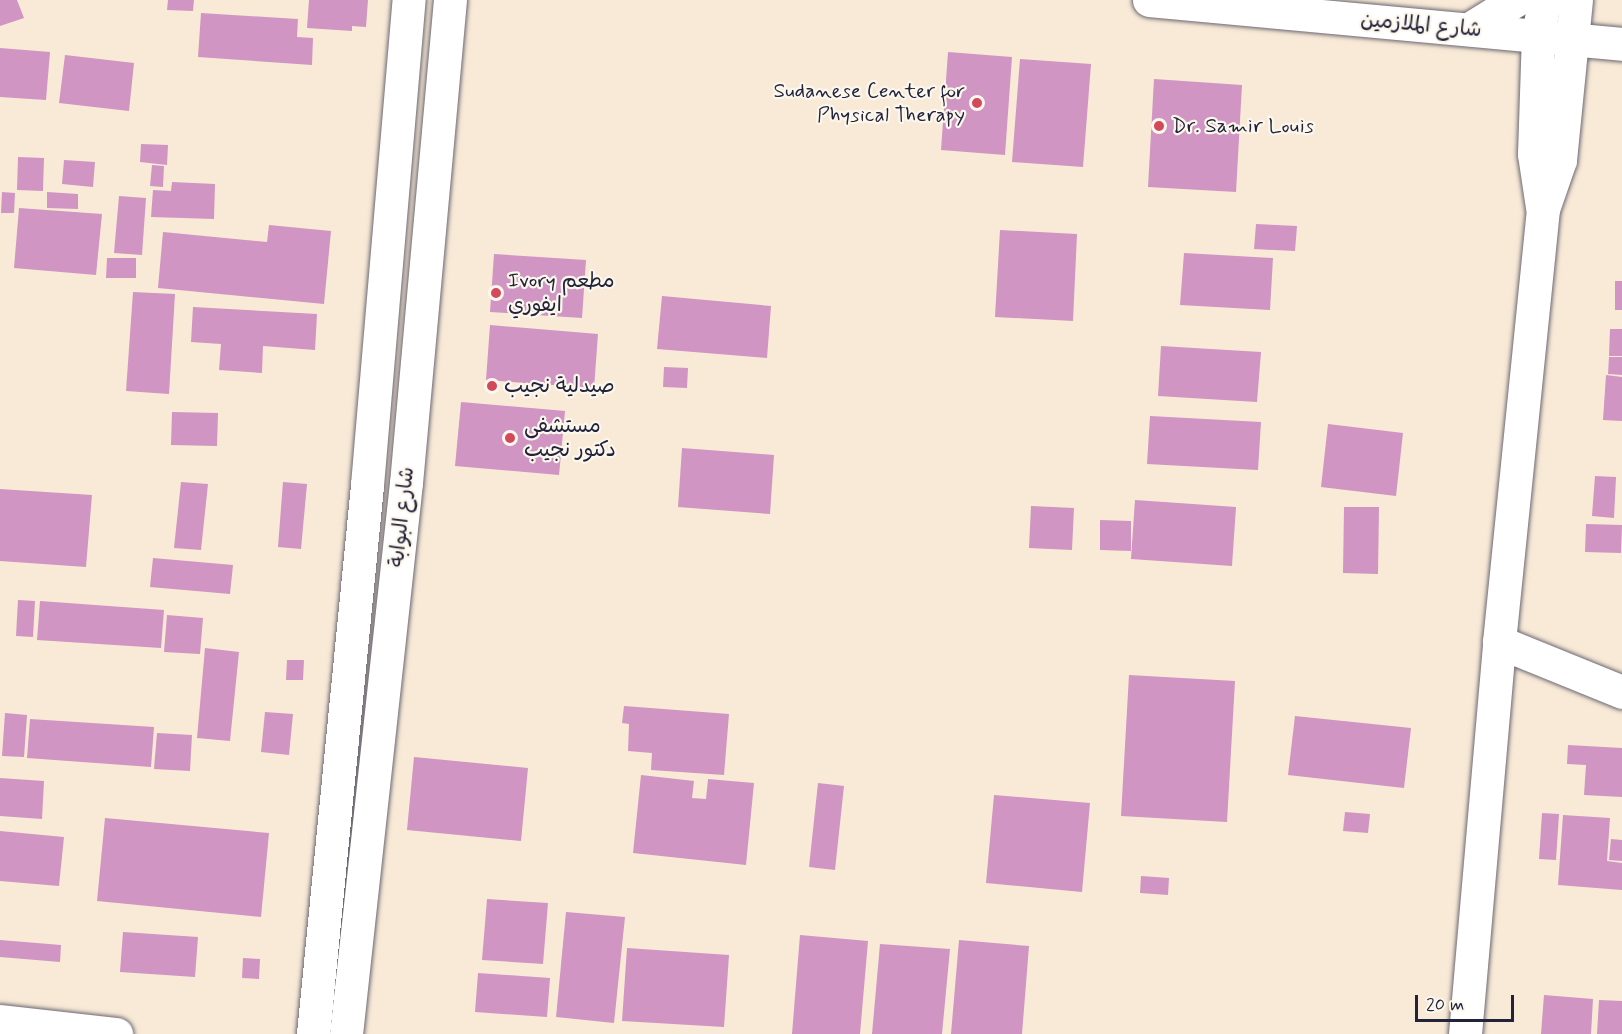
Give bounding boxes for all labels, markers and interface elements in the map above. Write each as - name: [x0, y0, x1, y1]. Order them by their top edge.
- street label: شارع الملازمين: [1359, 7, 1483, 43]
- place label: Sudanese Center for Physical Therapy: [776, 78, 965, 128]
- marker: Sudanese Center for Physical Therapy: [970, 96, 984, 110]
- place label: Dr. Samir Louis: [1172, 113, 1312, 139]
- marker: Dr. Samir Louis: [1150, 117, 1168, 135]
- place label: Ivory مطعم ايفوري: [508, 268, 615, 318]
- marker: Ivory مطعم ايفوري: [489, 286, 503, 300]
- place label: صيدلية نجيب: [504, 373, 615, 399]
- marker: صيدلية نجيب: [485, 379, 499, 393]
- place label: مستشفى دكتور نجيب: [524, 413, 616, 463]
- marker: مستشفى دكتور نجيب: [501, 429, 519, 447]
- street label: شارع البوابة: [384, 466, 420, 568]
- scale bar: [1418, 983, 1517, 1021]
- text: 20 m: [1426, 993, 1464, 1017]

